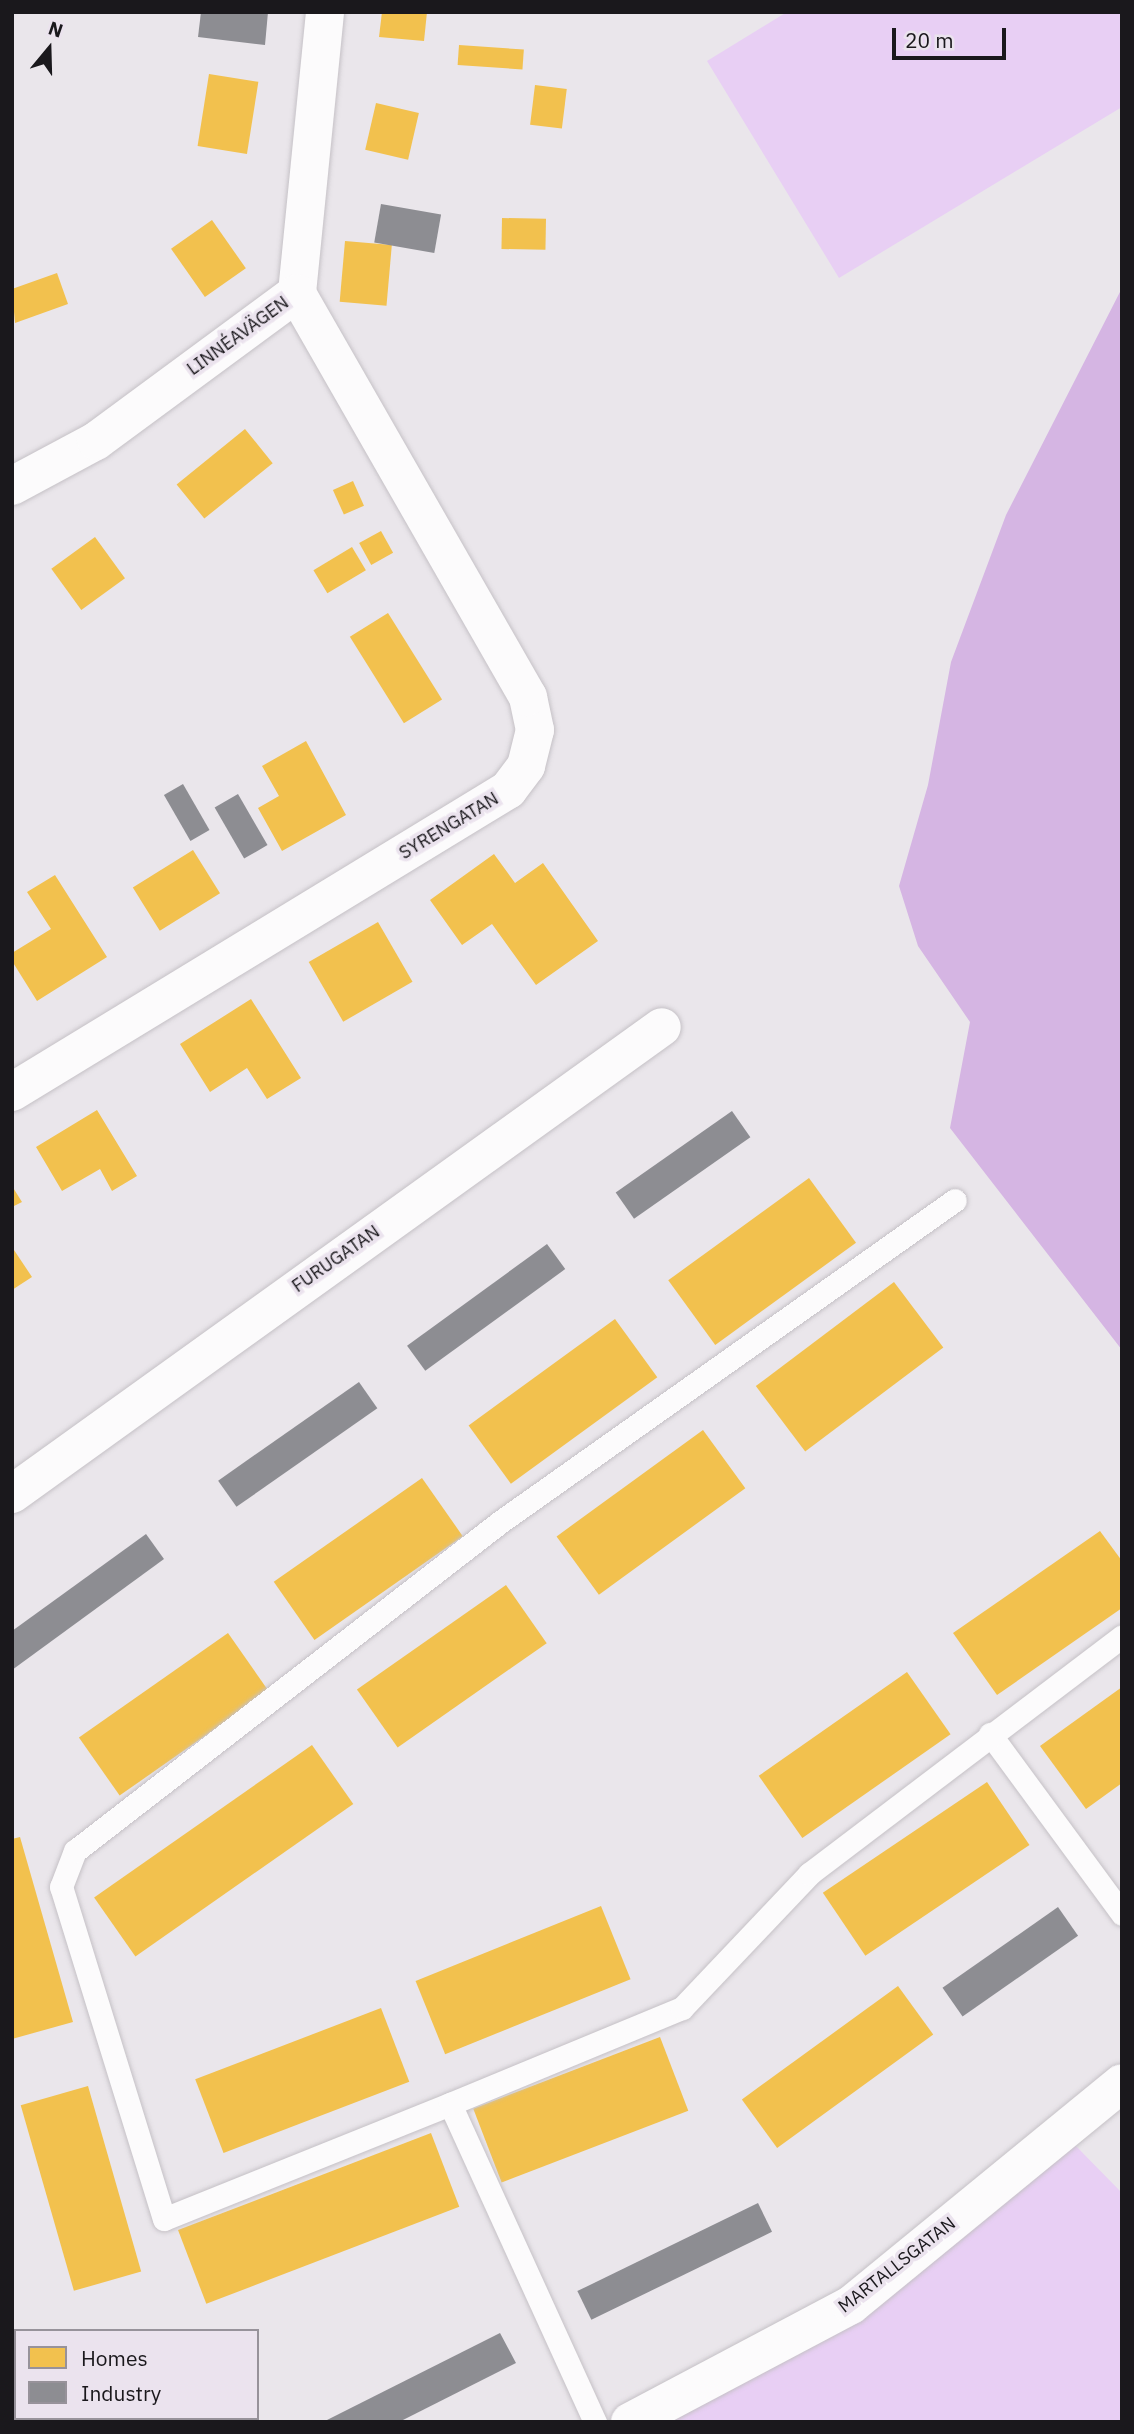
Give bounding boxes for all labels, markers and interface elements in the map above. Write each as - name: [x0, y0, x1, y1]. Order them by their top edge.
- north arrow: [14, 14, 84, 84]
- scale bar: [896, 14, 1010, 58]
- text: N: [45, 16, 66, 43]
- text: 20 m: [905, 26, 954, 54]
- street label: LINNÉAVÄGEN: [183, 292, 293, 380]
- street label: SYRENGATAN: [395, 788, 503, 864]
- street label: FURUGATAN: [288, 1221, 384, 1297]
- street label: MARTALLSGATAN: [834, 2213, 960, 2317]
- legend: [14, 2329, 259, 2420]
- text: Homes: [81, 2344, 148, 2372]
- text: Industry: [81, 2379, 161, 2407]

